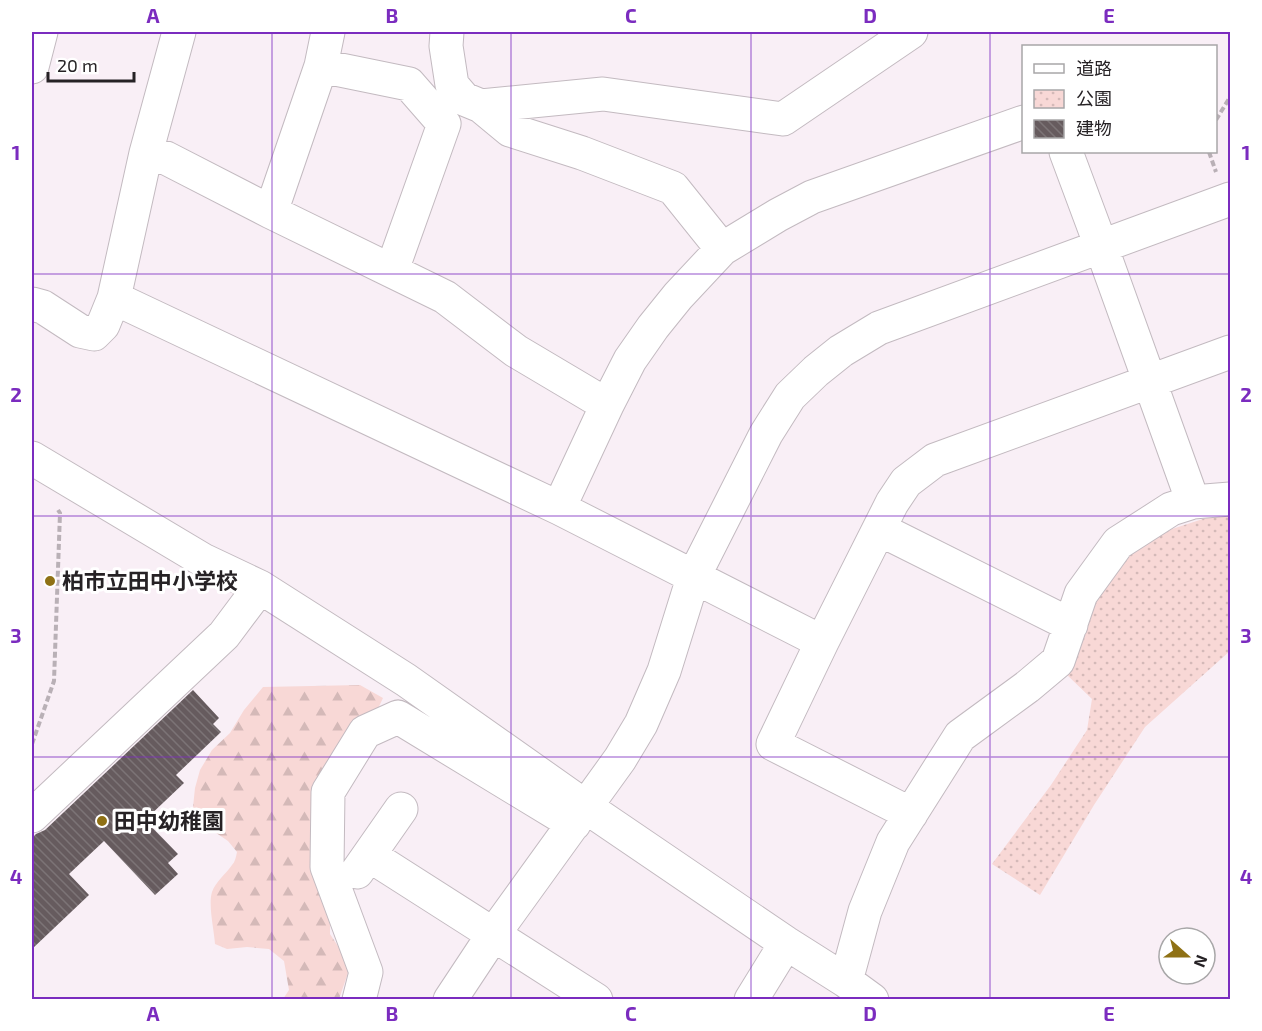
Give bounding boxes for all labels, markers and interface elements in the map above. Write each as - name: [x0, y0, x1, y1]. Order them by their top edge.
- text: A: [146, 3, 160, 27]
- text: B: [386, 3, 398, 27]
- text: C: [625, 3, 637, 27]
- text: D: [863, 3, 877, 27]
- text: E: [1103, 3, 1115, 27]
- scale bar: [48, 45, 134, 83]
- legend: [1022, 45, 1217, 153]
- text: 20 m: [57, 54, 98, 76]
- text: 道路: [1076, 57, 1112, 79]
- text: 公園: [1076, 87, 1112, 109]
- text: 建物: [1076, 117, 1112, 139]
- text: 1: [12, 140, 20, 164]
- text: 1: [1242, 140, 1250, 164]
- text: 2: [10, 382, 22, 406]
- text: 2: [1240, 382, 1252, 406]
- place label: 柏市立田中小学校: [62, 567, 238, 593]
- marker: 柏市立田中小学校: [43, 574, 57, 588]
- text: 3: [10, 623, 22, 647]
- text: 3: [1240, 623, 1252, 647]
- place label: 田中幼稚園: [114, 807, 224, 833]
- marker: 田中幼稚園: [95, 814, 109, 828]
- text: 4: [10, 864, 23, 888]
- text: 4: [1240, 864, 1253, 888]
- north arrow: [1157, 926, 1217, 986]
- text: N: [1191, 953, 1212, 970]
- text: A: [146, 1001, 160, 1025]
- text: B: [386, 1001, 398, 1025]
- text: C: [625, 1001, 637, 1025]
- text: D: [863, 1001, 877, 1025]
- text: E: [1103, 1001, 1115, 1025]

